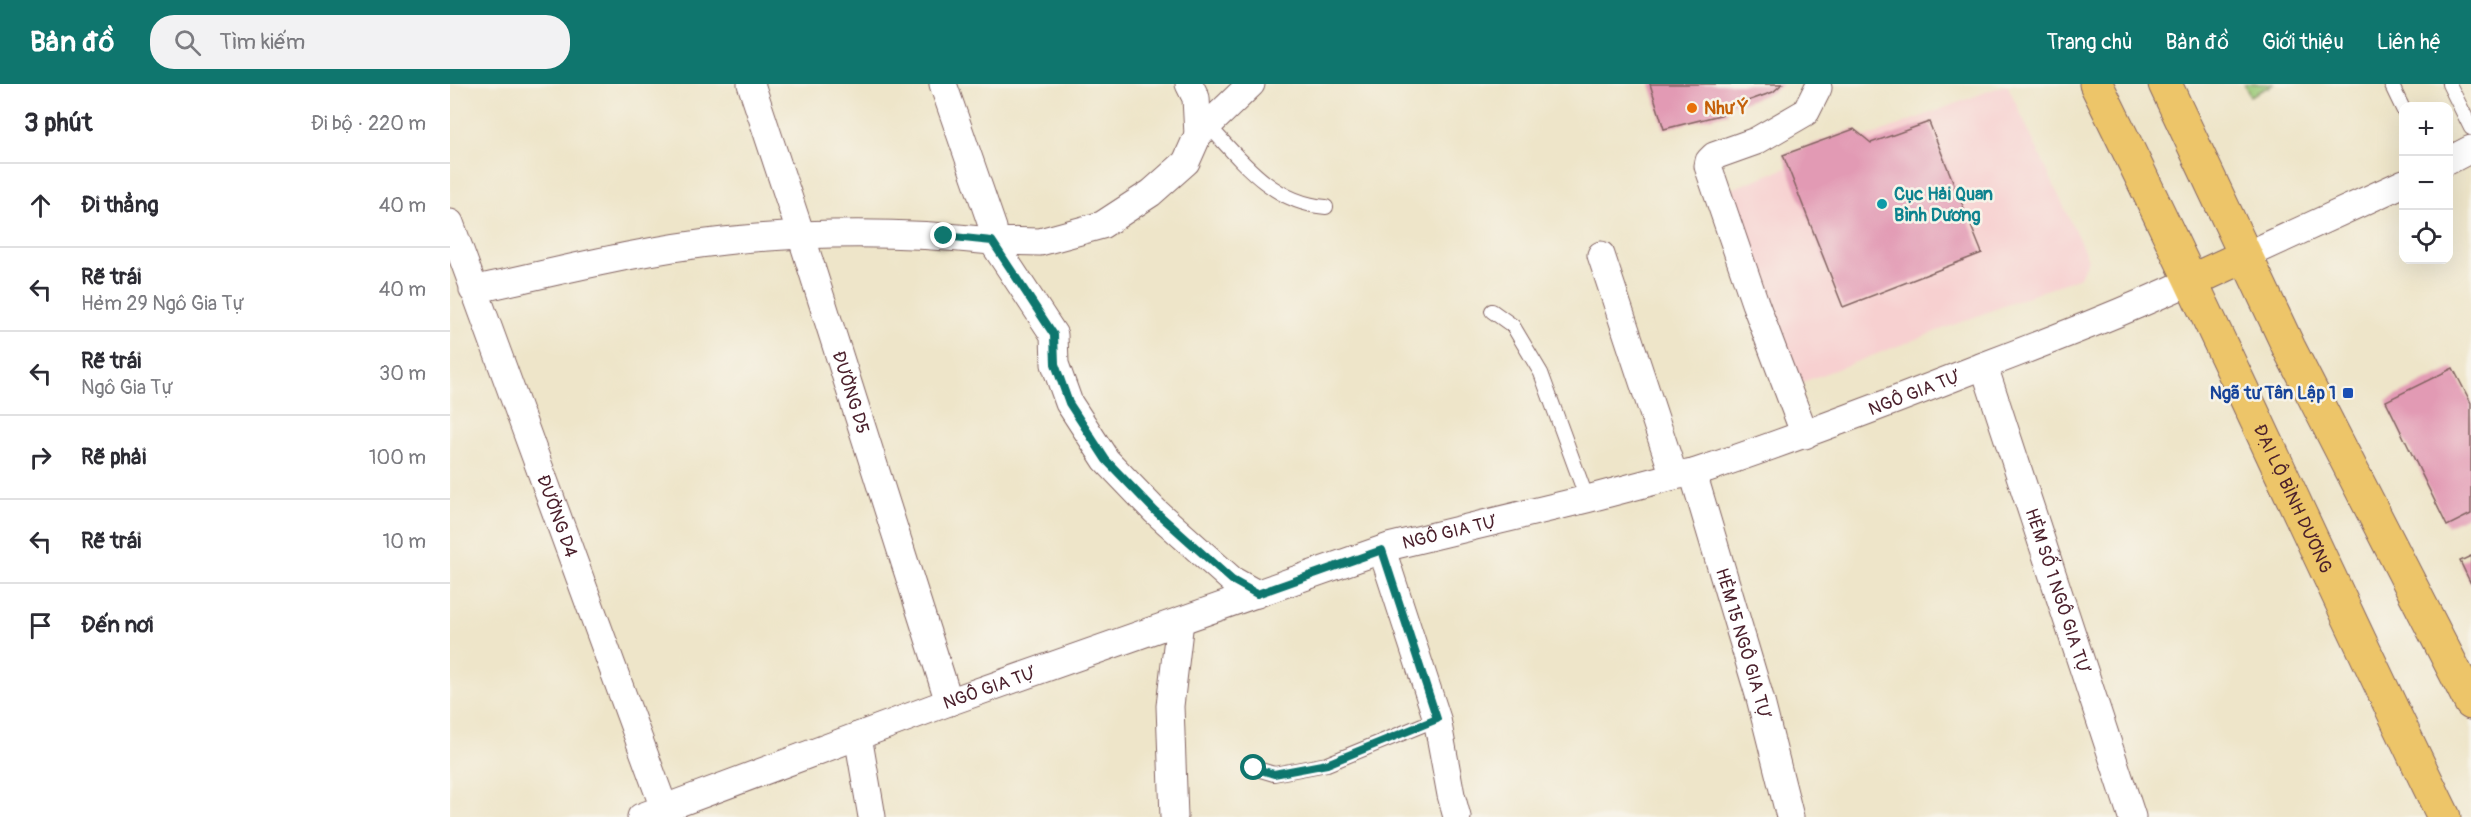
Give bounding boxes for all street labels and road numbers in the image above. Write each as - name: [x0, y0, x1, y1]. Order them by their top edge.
- street label: ĐƯỜNG D5: [827, 348, 875, 437]
- street label: NGÔ GIA TỰ: [1865, 364, 1964, 421]
- street label: ĐẠI LỘ BÌNH DƯƠNG: [2248, 420, 2338, 577]
- street label: ĐƯỜNG D4: [532, 472, 583, 561]
- street label: HẺM SỐ 1 NGÔ GIA TỰ: [2020, 505, 2096, 677]
- street label: NGÔ GIA TỰ: [1400, 509, 1500, 555]
- street label: HẺM 15 NGÔ GIA TỰ: [1710, 565, 1776, 722]
- street label: NGÔ GIA TỰ: [940, 661, 1039, 715]

